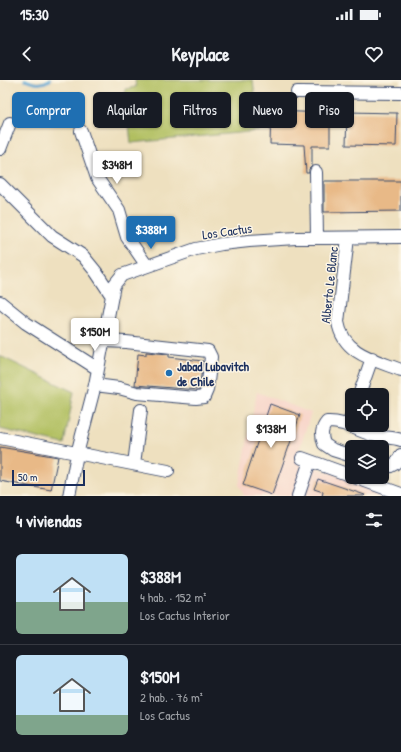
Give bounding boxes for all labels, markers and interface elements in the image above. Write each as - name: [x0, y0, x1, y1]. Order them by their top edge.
- text: 15:30: [20, 4, 49, 25]
- text: Keyplace: [172, 42, 229, 67]
- icon: back: [16, 43, 38, 65]
- icon: heart: [363, 43, 385, 65]
- chip: Comprar: [12, 92, 85, 128]
- chip: Alquilar: [93, 92, 162, 128]
- chip: Filtros: [170, 92, 231, 128]
- chip: Nuevo: [239, 92, 297, 128]
- chip: Piso: [305, 92, 354, 128]
- pin: $348M: [89, 151, 145, 185]
- text: $348M: [102, 155, 132, 173]
- pin: $388M: [123, 216, 179, 250]
- street label: Los Cactus: [201, 219, 253, 243]
- text: $388M: [135, 220, 167, 238]
- street label: Alberto Le Blanc: [316, 246, 342, 324]
- pin: $150M: [67, 318, 123, 352]
- text: $150M: [80, 322, 110, 340]
- place label: Jabad Lubavitch de Chile: [177, 357, 250, 390]
- marker: Jabad Lubavitch de Chile: [164, 368, 174, 378]
- map controls: [345, 388, 389, 484]
- button: locate: [345, 388, 389, 432]
- pin: $138M: [243, 415, 299, 449]
- text: $138M: [256, 419, 286, 437]
- button: layers: [345, 440, 389, 484]
- scale bar: [12, 468, 85, 487]
- text: 50 m: [18, 470, 38, 484]
- text: 4 viviendas: [16, 509, 82, 532]
- icon: filters: [363, 509, 385, 531]
- text: $388M: [140, 565, 181, 588]
- icon: home: [48, 570, 96, 618]
- text: 4 hab. · 152 m²: [140, 588, 206, 606]
- text: Los Cactus Interior: [140, 606, 230, 624]
- text: $150M: [140, 665, 180, 688]
- icon: home: [48, 671, 96, 719]
- text: 2 hab. · 76 m²: [140, 688, 203, 706]
- text: Los Cactus: [140, 706, 190, 724]

